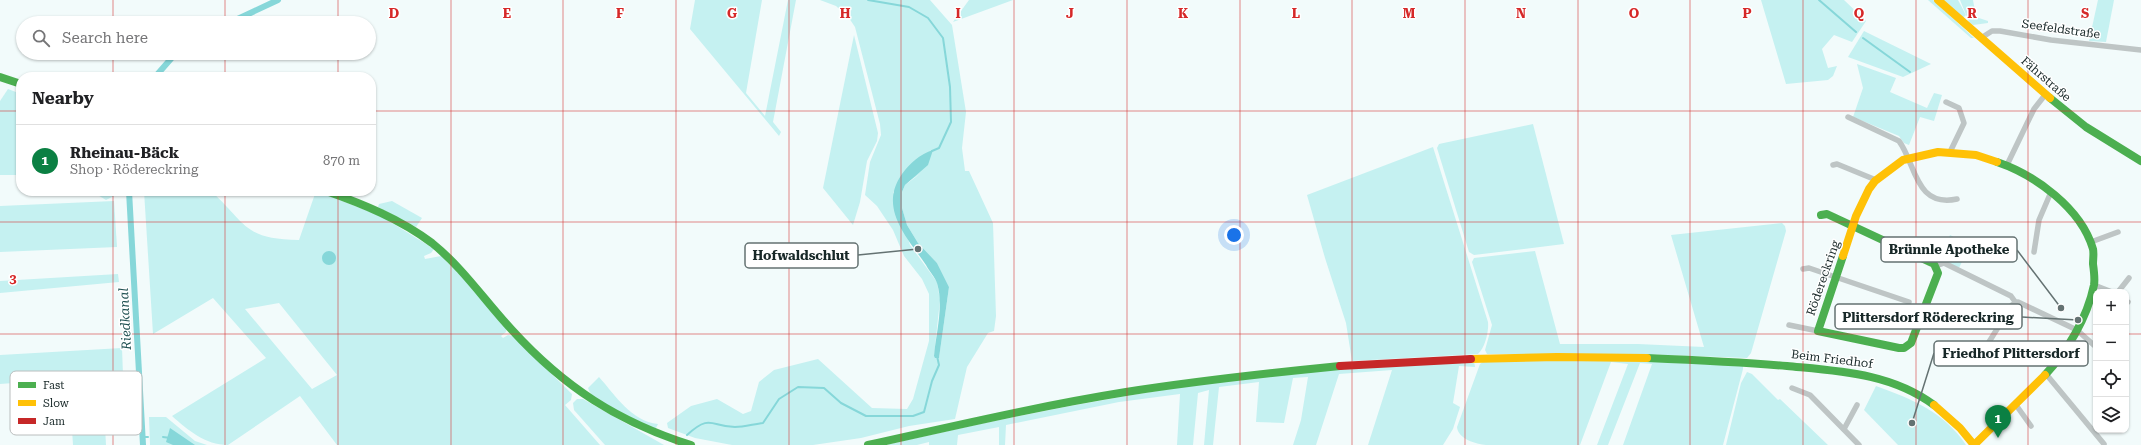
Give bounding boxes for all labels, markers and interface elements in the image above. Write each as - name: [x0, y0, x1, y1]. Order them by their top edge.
- text: D: [389, 6, 399, 21]
- text: E: [503, 6, 511, 21]
- text: F: [616, 6, 624, 21]
- text: G: [727, 6, 737, 21]
- text: H: [840, 6, 851, 21]
- text: I: [955, 6, 961, 21]
- text: J: [1066, 6, 1074, 21]
- text: K: [1178, 6, 1189, 21]
- text: L: [1292, 6, 1300, 21]
- text: M: [1403, 6, 1416, 21]
- text: N: [1516, 6, 1526, 21]
- text: O: [1629, 6, 1640, 21]
- text: P: [1743, 6, 1752, 21]
- text: Q: [1854, 6, 1865, 21]
- text: R: [1967, 6, 1977, 21]
- text: S: [2081, 6, 2089, 21]
- search box: [16, 16, 376, 60]
- street label: Seefeldstraße: [2021, 17, 2101, 41]
- icon: search: [30, 27, 52, 49]
- text: Search here: [62, 29, 148, 47]
- street label: Fährstraße: [2018, 54, 2074, 105]
- text: Nearby: [32, 88, 94, 108]
- text: Rheinau-Bäck: [70, 144, 179, 162]
- text: 1: [41, 153, 49, 168]
- text: 870 m: [323, 153, 360, 168]
- text: Shop · Rödereckring: [70, 162, 198, 177]
- your location: [1224, 225, 1244, 245]
- callout: Brünnle Apotheke: [1881, 237, 2017, 262]
- street label: Rödereckring: [1804, 238, 1843, 318]
- text: Brünnle Apotheke: [1889, 242, 2010, 257]
- callout: Hofwaldschlut: [745, 243, 858, 268]
- text: Hofwaldschlut: [752, 248, 850, 263]
- text: 3: [9, 271, 17, 286]
- water label: Riedkanal: [116, 287, 134, 351]
- map controls: [2093, 289, 2129, 433]
- button: +: [2093, 289, 2129, 325]
- callout: Plittersdorf Rödereckring: [1835, 304, 2022, 329]
- text: Plittersdorf Rödereckring: [1842, 310, 2014, 325]
- button: −: [2093, 325, 2129, 361]
- callout: Friedhof Plittersdorf: [1934, 341, 2088, 366]
- text: Friedhof Plittersdorf: [1942, 346, 2080, 361]
- street label: Beim Friedhof: [1790, 347, 1874, 371]
- button: locate: [2093, 361, 2129, 397]
- legend: [10, 371, 142, 435]
- text: Fast: [43, 379, 64, 392]
- text: Slow: [43, 397, 70, 410]
- button: layers: [2093, 397, 2129, 433]
- pin: 1: [1985, 405, 2011, 438]
- text: Jam: [43, 415, 65, 428]

